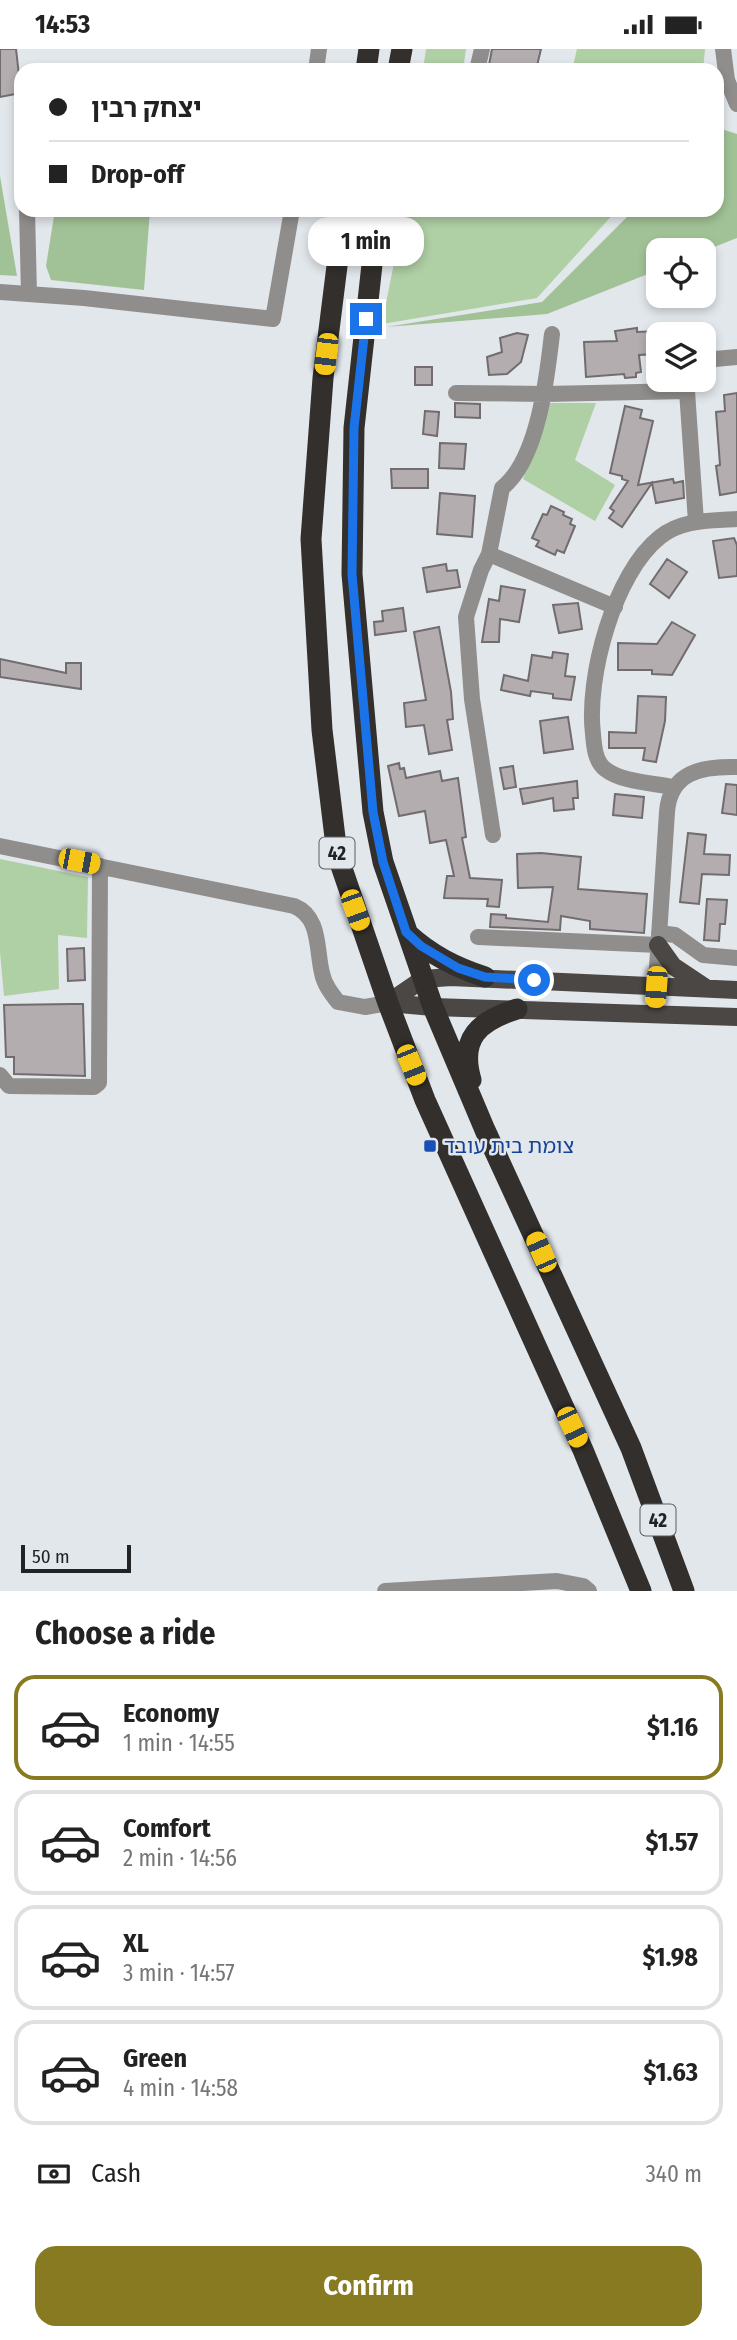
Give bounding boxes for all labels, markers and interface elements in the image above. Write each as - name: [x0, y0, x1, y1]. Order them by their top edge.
- text: 14:53: [35, 9, 90, 40]
- text: יצחק רבין: [91, 93, 202, 124]
- text: Drop-off: [91, 159, 184, 190]
- callout: 1 min: [308, 217, 424, 267]
- text: 1 min: [341, 227, 391, 255]
- map controls: [646, 238, 716, 392]
- button: locate: [646, 238, 716, 308]
- route end: [350, 303, 382, 335]
- button: layers: [646, 322, 716, 392]
- car: [314, 332, 339, 376]
- road number: 42: [320, 838, 354, 869]
- car: [57, 847, 102, 875]
- car: [338, 887, 373, 933]
- route start: [518, 964, 550, 996]
- car: [645, 965, 668, 1009]
- car: [394, 1042, 429, 1088]
- place label: צומת בית עובד: [444, 1133, 574, 1159]
- marker: צומת בית עובד: [422, 1138, 438, 1154]
- car: [523, 1229, 560, 1275]
- car: [554, 1404, 591, 1450]
- road number: 42: [640, 1505, 676, 1535]
- scale bar: [21, 1542, 131, 1574]
- text: 50 m: [32, 1545, 70, 1568]
- text: Choose a ride: [35, 1614, 216, 1652]
- icon: car: [39, 1696, 102, 1759]
- text: Economy: [123, 1698, 219, 1729]
- text: $1.16: [647, 1712, 698, 1743]
- text: 1 min · 14:55: [123, 1729, 235, 1757]
- icon: car: [39, 1811, 102, 1874]
- text: Comfort: [123, 1813, 211, 1844]
- text: $1.57: [646, 1827, 698, 1858]
- text: 2 min · 14:56: [123, 1844, 237, 1872]
- icon: car: [39, 1926, 102, 1989]
- text: XL: [123, 1928, 149, 1959]
- text: $1.98: [642, 1942, 698, 1973]
- text: 3 min · 14:57: [123, 1959, 235, 1987]
- icon: car: [39, 2041, 102, 2104]
- text: Green: [123, 2043, 187, 2074]
- text: $1.63: [644, 2057, 698, 2088]
- text: 4 min · 14:58: [123, 2074, 238, 2102]
- icon: cash: [35, 2155, 73, 2193]
- text: Cash: [91, 2158, 141, 2189]
- text: 340 m: [646, 2160, 702, 2188]
- button: Confirm: [35, 2246, 702, 2326]

